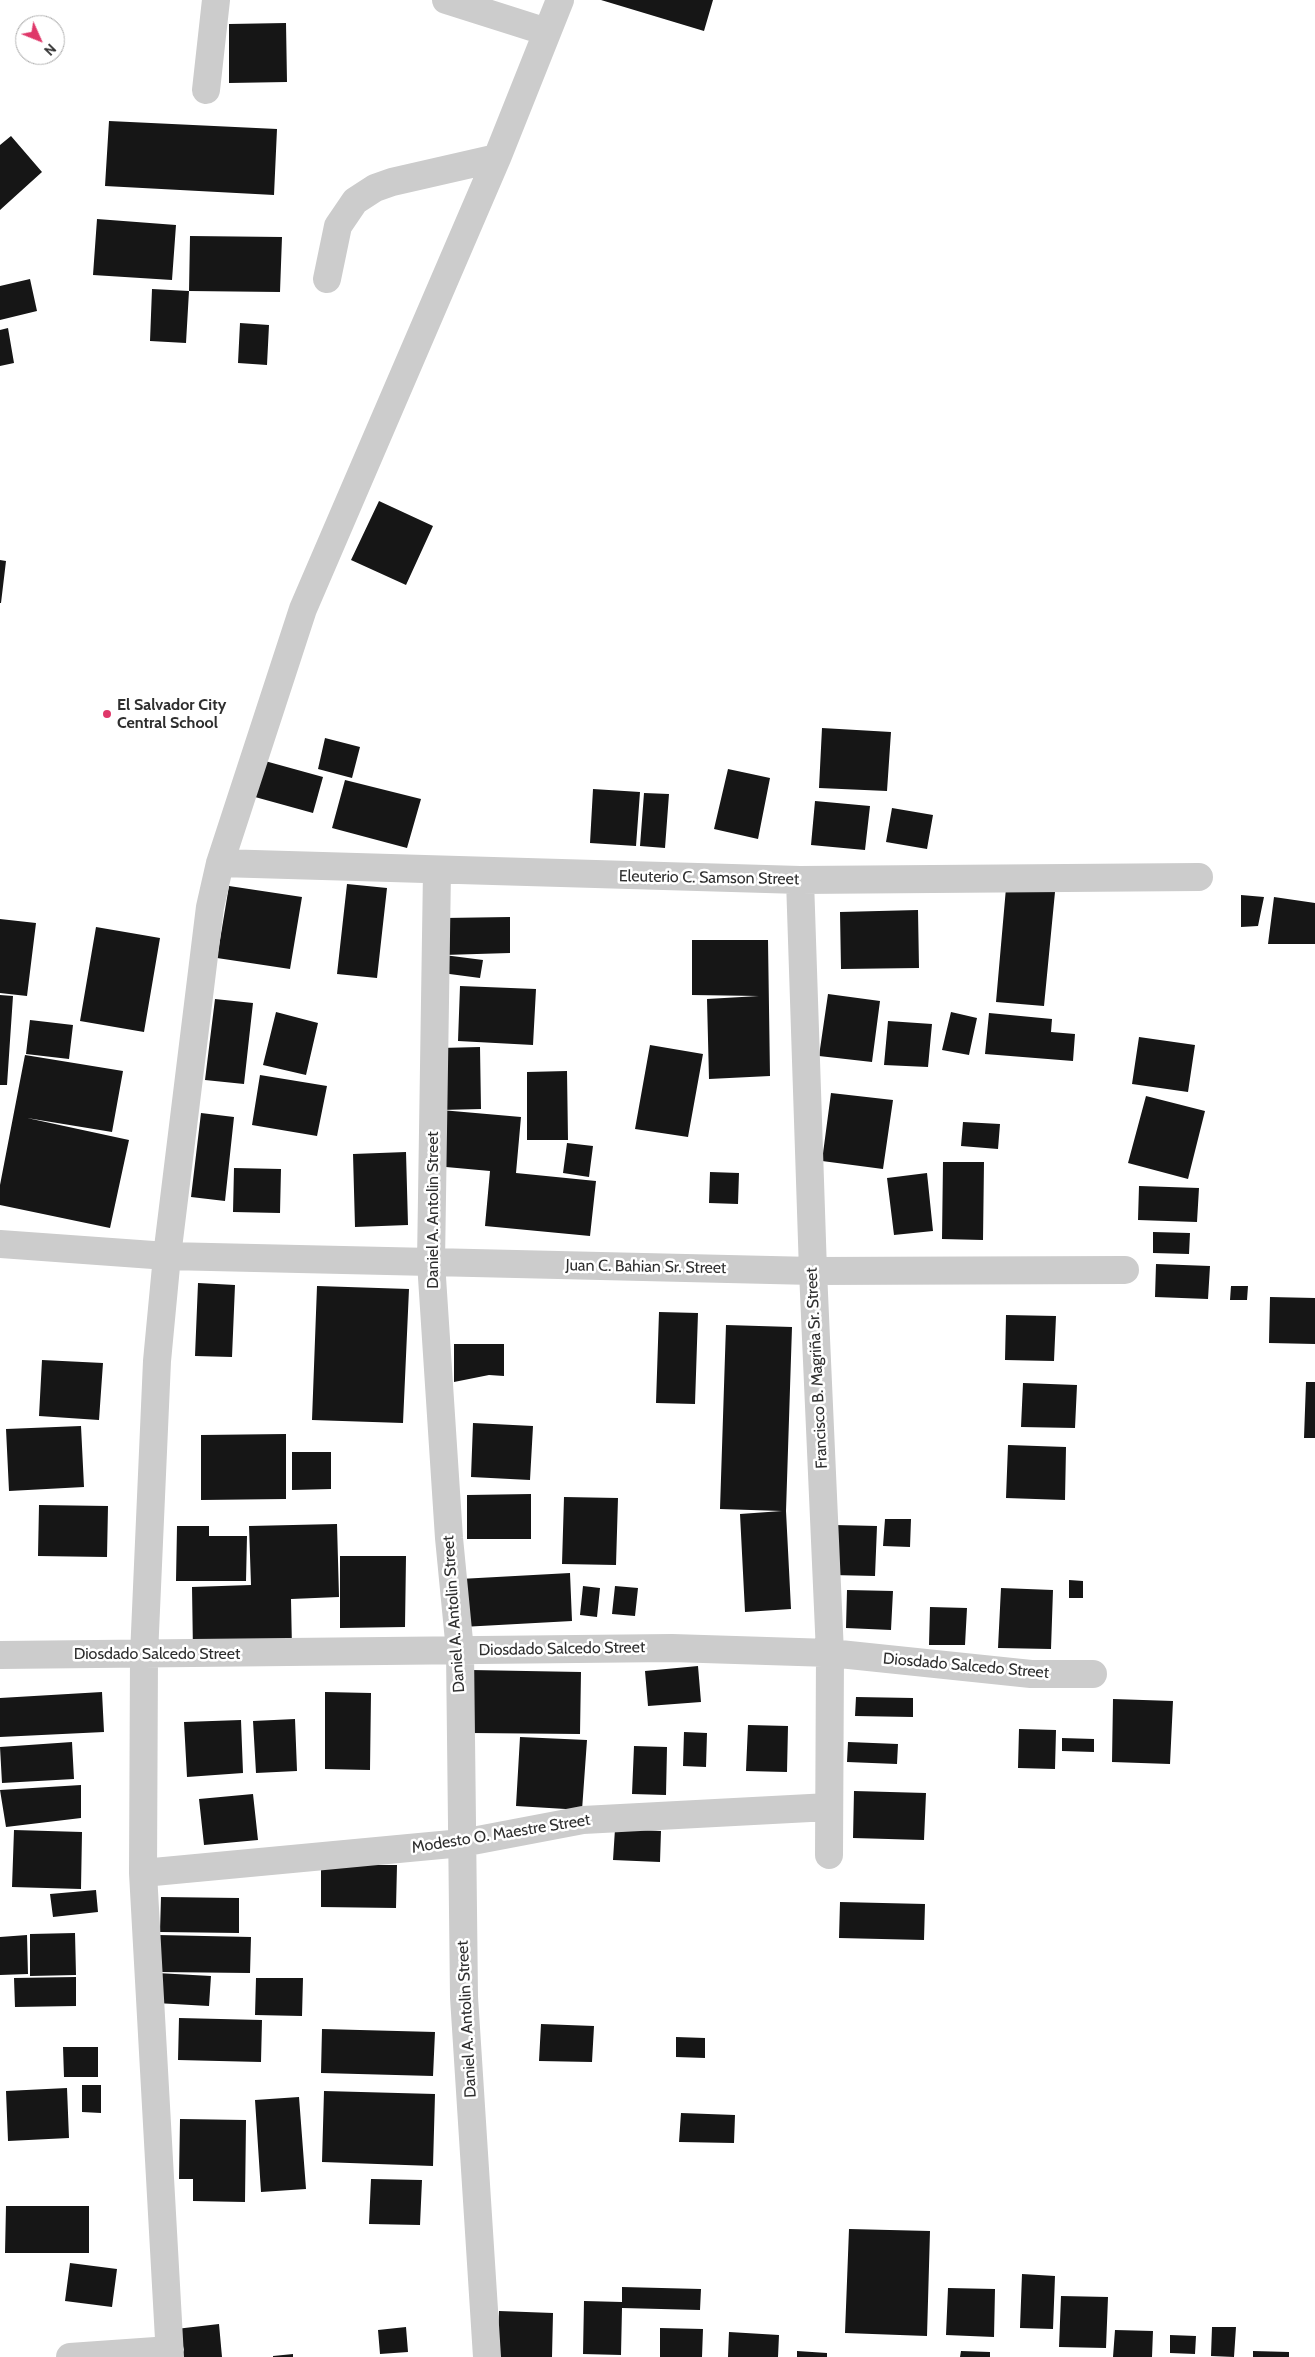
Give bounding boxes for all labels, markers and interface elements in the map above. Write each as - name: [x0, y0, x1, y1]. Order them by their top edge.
- north arrow: [15, 15, 65, 65]
- text: N: [40, 40, 60, 60]
- place label: El Salvador City Central School: [117, 695, 226, 733]
- marker: El Salvador City Central School: [101, 708, 113, 720]
- street label: Eleuterio C. Samson Street: [619, 867, 799, 889]
- street label: Daniel A. Antolin Street: [423, 1131, 443, 1289]
- street label: Juan C. Bahian Sr. Street: [565, 1256, 727, 1278]
- street label: Francisco B. Magriña Sr. Street: [802, 1267, 832, 1469]
- street label: Daniel A. Antolin Street: [439, 1535, 469, 1693]
- street label: Diosdado Salcedo Street: [479, 1638, 645, 1660]
- street label: Diosdado Salcedo Street: [74, 1644, 240, 1664]
- street label: Diosdado Salcedo Street: [882, 1649, 1050, 1683]
- street label: Modesto O. Maestre Street: [410, 1810, 592, 1858]
- street label: Daniel A. Antolin Street: [453, 1940, 481, 2098]

